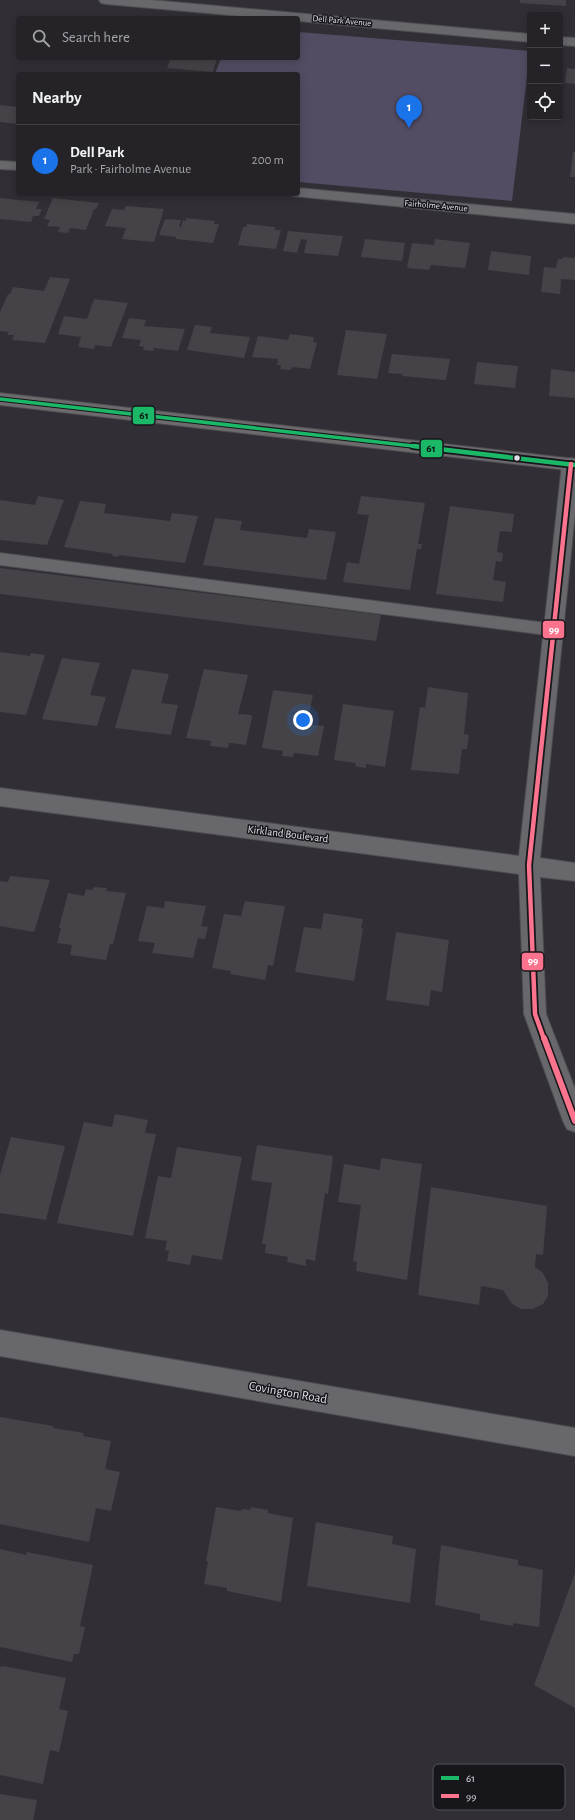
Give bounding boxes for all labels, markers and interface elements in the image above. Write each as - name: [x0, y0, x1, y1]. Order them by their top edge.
- map controls: [527, 12, 563, 120]
- button: +: [527, 12, 563, 48]
- street label: Dell Park Avenue: [312, 14, 372, 28]
- search box: [16, 16, 300, 60]
- icon: search: [30, 27, 52, 49]
- text: Search here: [62, 30, 130, 45]
- button: −: [527, 48, 563, 84]
- button: locate: [527, 84, 563, 120]
- text: Nearby: [32, 89, 82, 106]
- pin: 1: [396, 95, 422, 128]
- text: Dell Park: [70, 145, 125, 160]
- text: 1: [43, 154, 47, 167]
- text: 200 m: [252, 154, 284, 167]
- text: Park · Fairholme Avenue: [70, 163, 191, 176]
- street label: Fairholme Avenue: [404, 199, 468, 213]
- line badge: 61: [132, 406, 155, 425]
- text: 61: [139, 410, 149, 421]
- line badge: 61: [420, 439, 443, 458]
- text: 61: [426, 443, 436, 454]
- unlabelled marker: [512, 453, 522, 463]
- line badge: 99: [542, 620, 565, 639]
- text: 99: [549, 625, 559, 636]
- your location: [293, 710, 313, 730]
- street label: Kirkland Boulevard: [247, 824, 329, 844]
- line badge: 99: [521, 952, 544, 971]
- text: 99: [528, 956, 538, 967]
- street label: Covington Road: [248, 1380, 328, 1406]
- legend: [433, 1764, 565, 1810]
- text: 61: [466, 1773, 475, 1784]
- text: 99: [466, 1791, 476, 1802]

